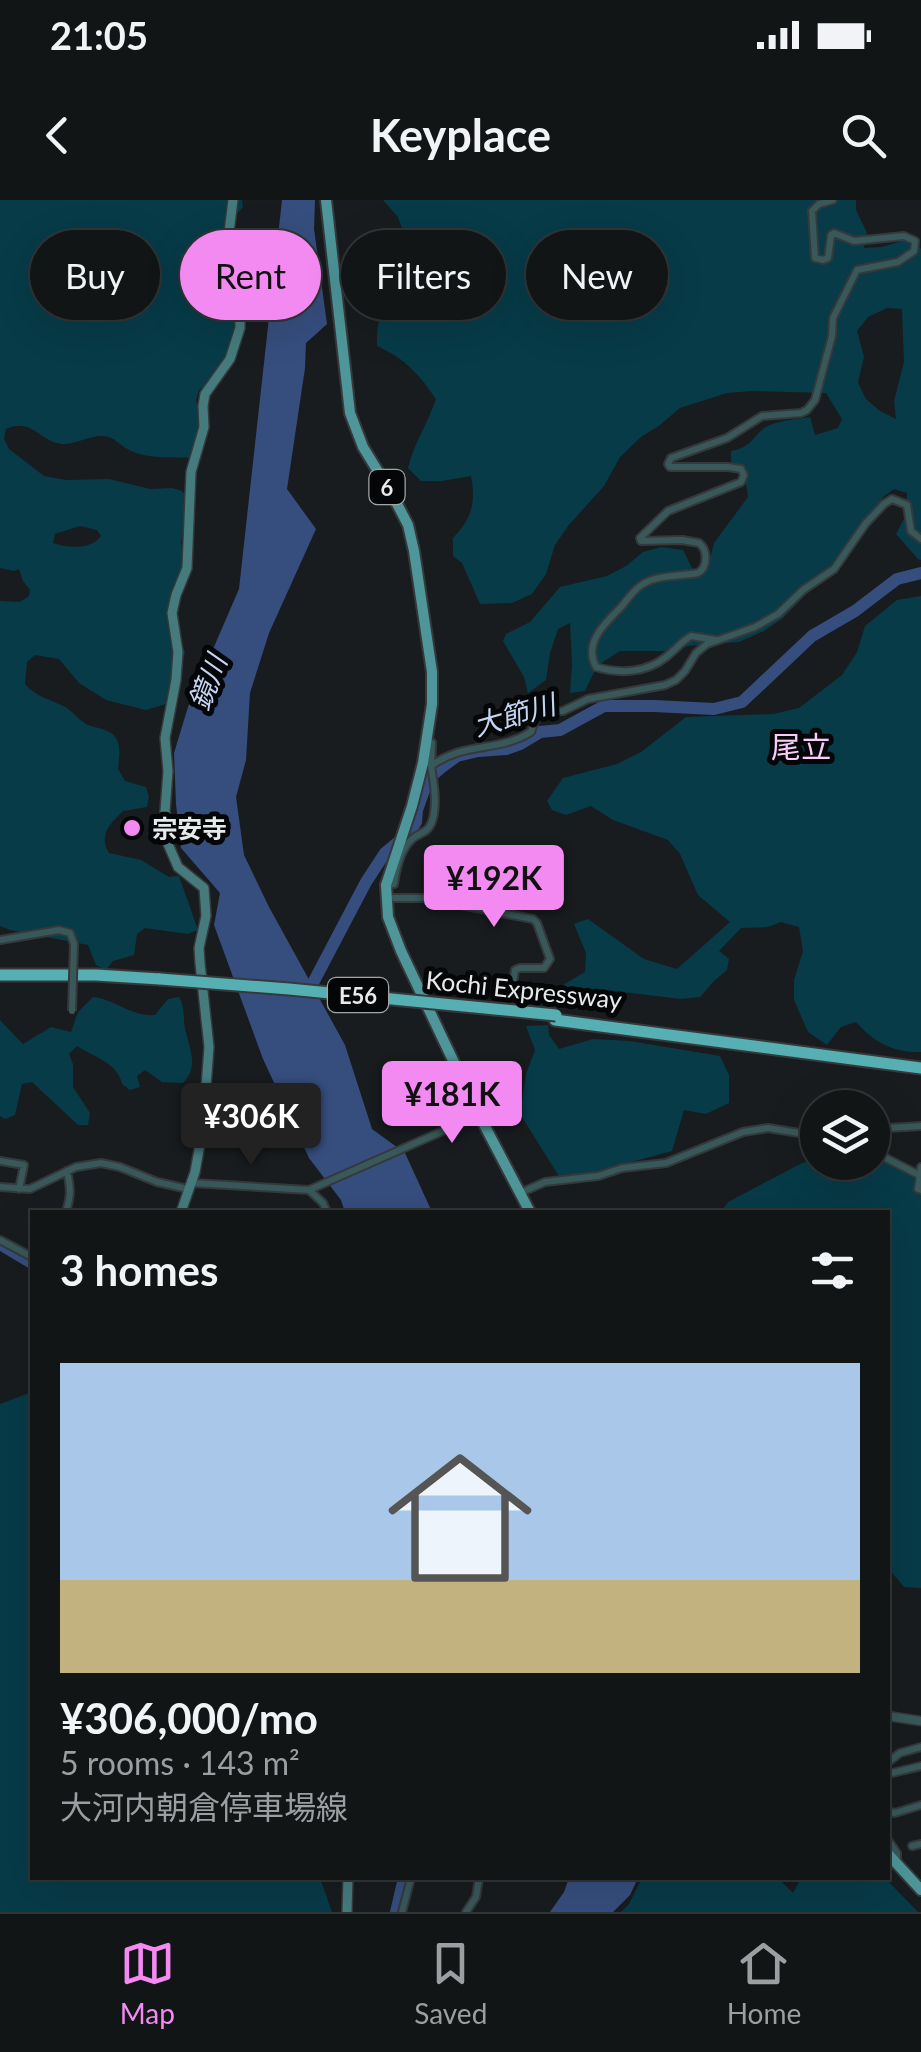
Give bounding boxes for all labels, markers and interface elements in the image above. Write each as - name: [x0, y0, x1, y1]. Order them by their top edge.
- text: 21:05: [50, 12, 148, 58]
- icon: back: [30, 108, 85, 163]
- text: Keyplace: [370, 108, 551, 162]
- icon: search: [836, 108, 891, 163]
- chip: Buy: [30, 230, 160, 320]
- chip: Rent: [180, 230, 321, 320]
- chip: Filters: [341, 230, 506, 320]
- chip: New: [526, 230, 668, 320]
- road number: 6: [370, 470, 404, 504]
- water label: 鏡川: [181, 647, 234, 714]
- water label: 大節川: [469, 685, 562, 742]
- district label: 尾立: [771, 728, 831, 764]
- place label: 宗安寺: [152, 813, 227, 843]
- marker: 宗安寺: [121, 817, 143, 839]
- pin: ¥192K: [424, 845, 564, 930]
- text: ¥192K: [446, 858, 542, 897]
- street label: Kochi Expressway: [425, 964, 624, 1014]
- road number: E56: [328, 978, 388, 1012]
- pin: ¥181K: [382, 1061, 522, 1146]
- text: ¥181K: [404, 1074, 500, 1113]
- pin: ¥306K: [181, 1083, 321, 1168]
- map controls: [800, 1090, 890, 1180]
- button: layers: [800, 1090, 890, 1180]
- text: ¥306K: [203, 1096, 299, 1135]
- icon: filters: [805, 1243, 860, 1298]
- text: 3 homes: [60, 1245, 218, 1295]
- icon: home: [370, 1428, 550, 1608]
- text: ¥306,000/mo: [60, 1693, 318, 1743]
- text: 5 rooms · 143 m²: [60, 1743, 300, 1782]
- text: 大河内朝倉停車場線: [60, 1787, 348, 1826]
- tab: Map: [120, 1936, 175, 2030]
- tab: Saved: [414, 1936, 487, 2030]
- tab: Home: [727, 1936, 801, 2030]

